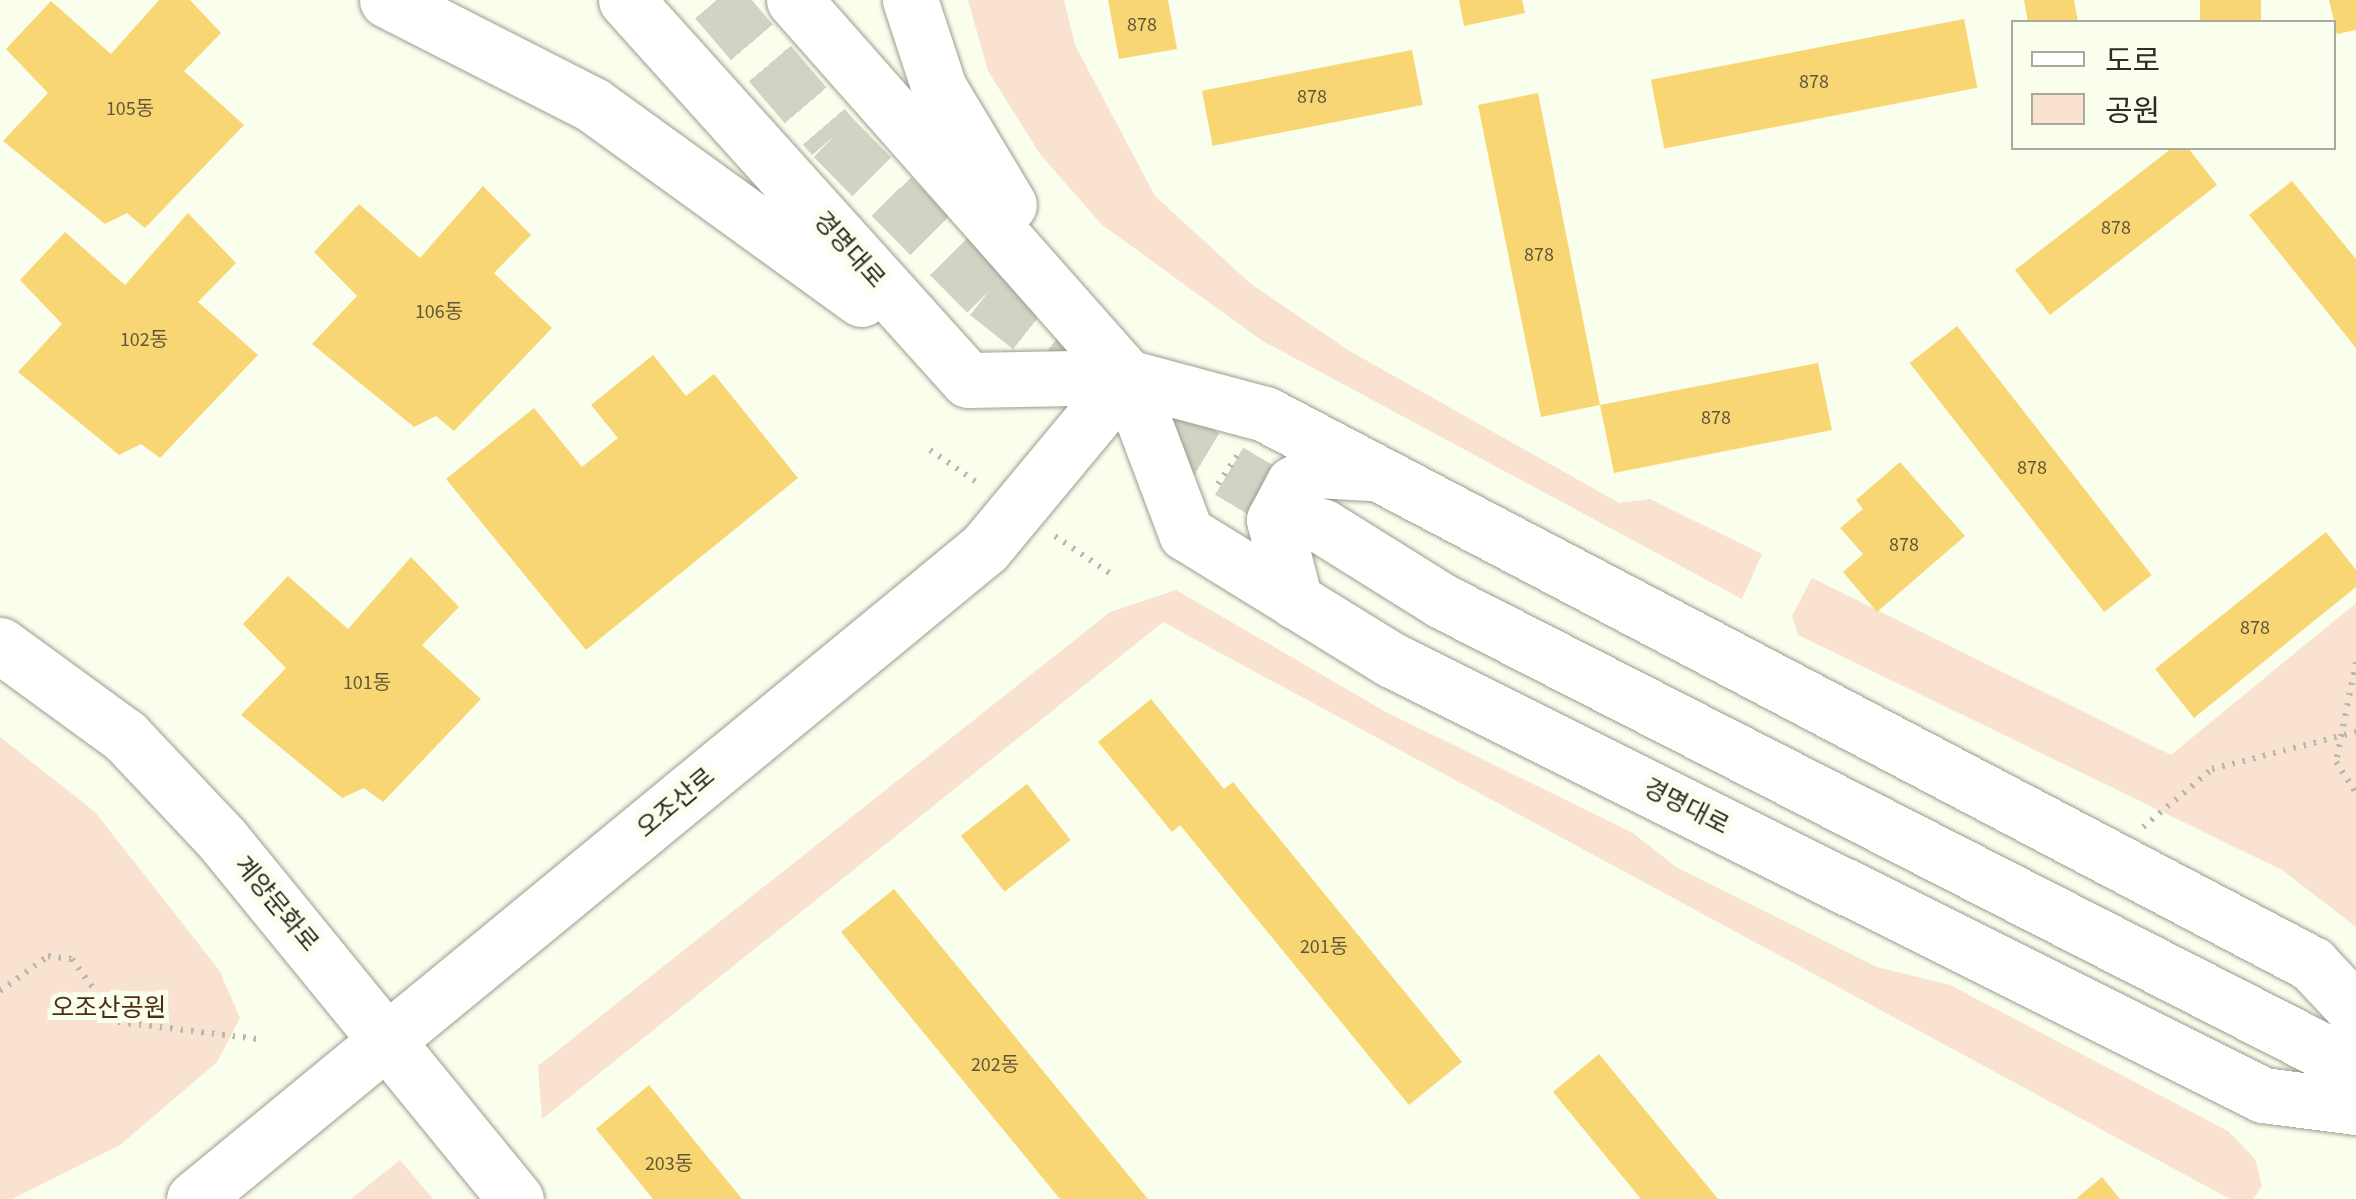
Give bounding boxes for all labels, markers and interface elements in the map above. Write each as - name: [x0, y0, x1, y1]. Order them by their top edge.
- house number: 878: [1127, 13, 1157, 37]
- legend: [2011, 20, 2336, 150]
- text: 도로: [2105, 40, 2160, 83]
- house number: 878: [1799, 70, 1829, 94]
- house number: 878: [1297, 85, 1327, 109]
- text: 공원: [2105, 90, 2160, 133]
- house number: 105동: [106, 97, 154, 121]
- street label: 경명대로: [807, 206, 891, 294]
- house number: 878: [2101, 216, 2131, 240]
- house number: 878: [1524, 243, 1554, 267]
- house number: 106동: [415, 300, 463, 324]
- house number: 102동: [120, 328, 168, 352]
- house number: 878: [1701, 406, 1731, 430]
- house number: 878: [2017, 456, 2047, 480]
- house number: 878: [1889, 533, 1919, 557]
- house number: 878: [2240, 616, 2270, 640]
- house number: 101동: [343, 671, 391, 695]
- street label: 오조산로: [631, 762, 721, 844]
- street label: 경명대로: [1638, 773, 1734, 841]
- street label: 계양문화로: [228, 850, 324, 958]
- house number: 201동: [1300, 935, 1348, 959]
- park label: 오조산공원: [52, 993, 166, 1023]
- house number: 202동: [971, 1053, 1019, 1077]
- house number: 203동: [645, 1152, 693, 1176]

